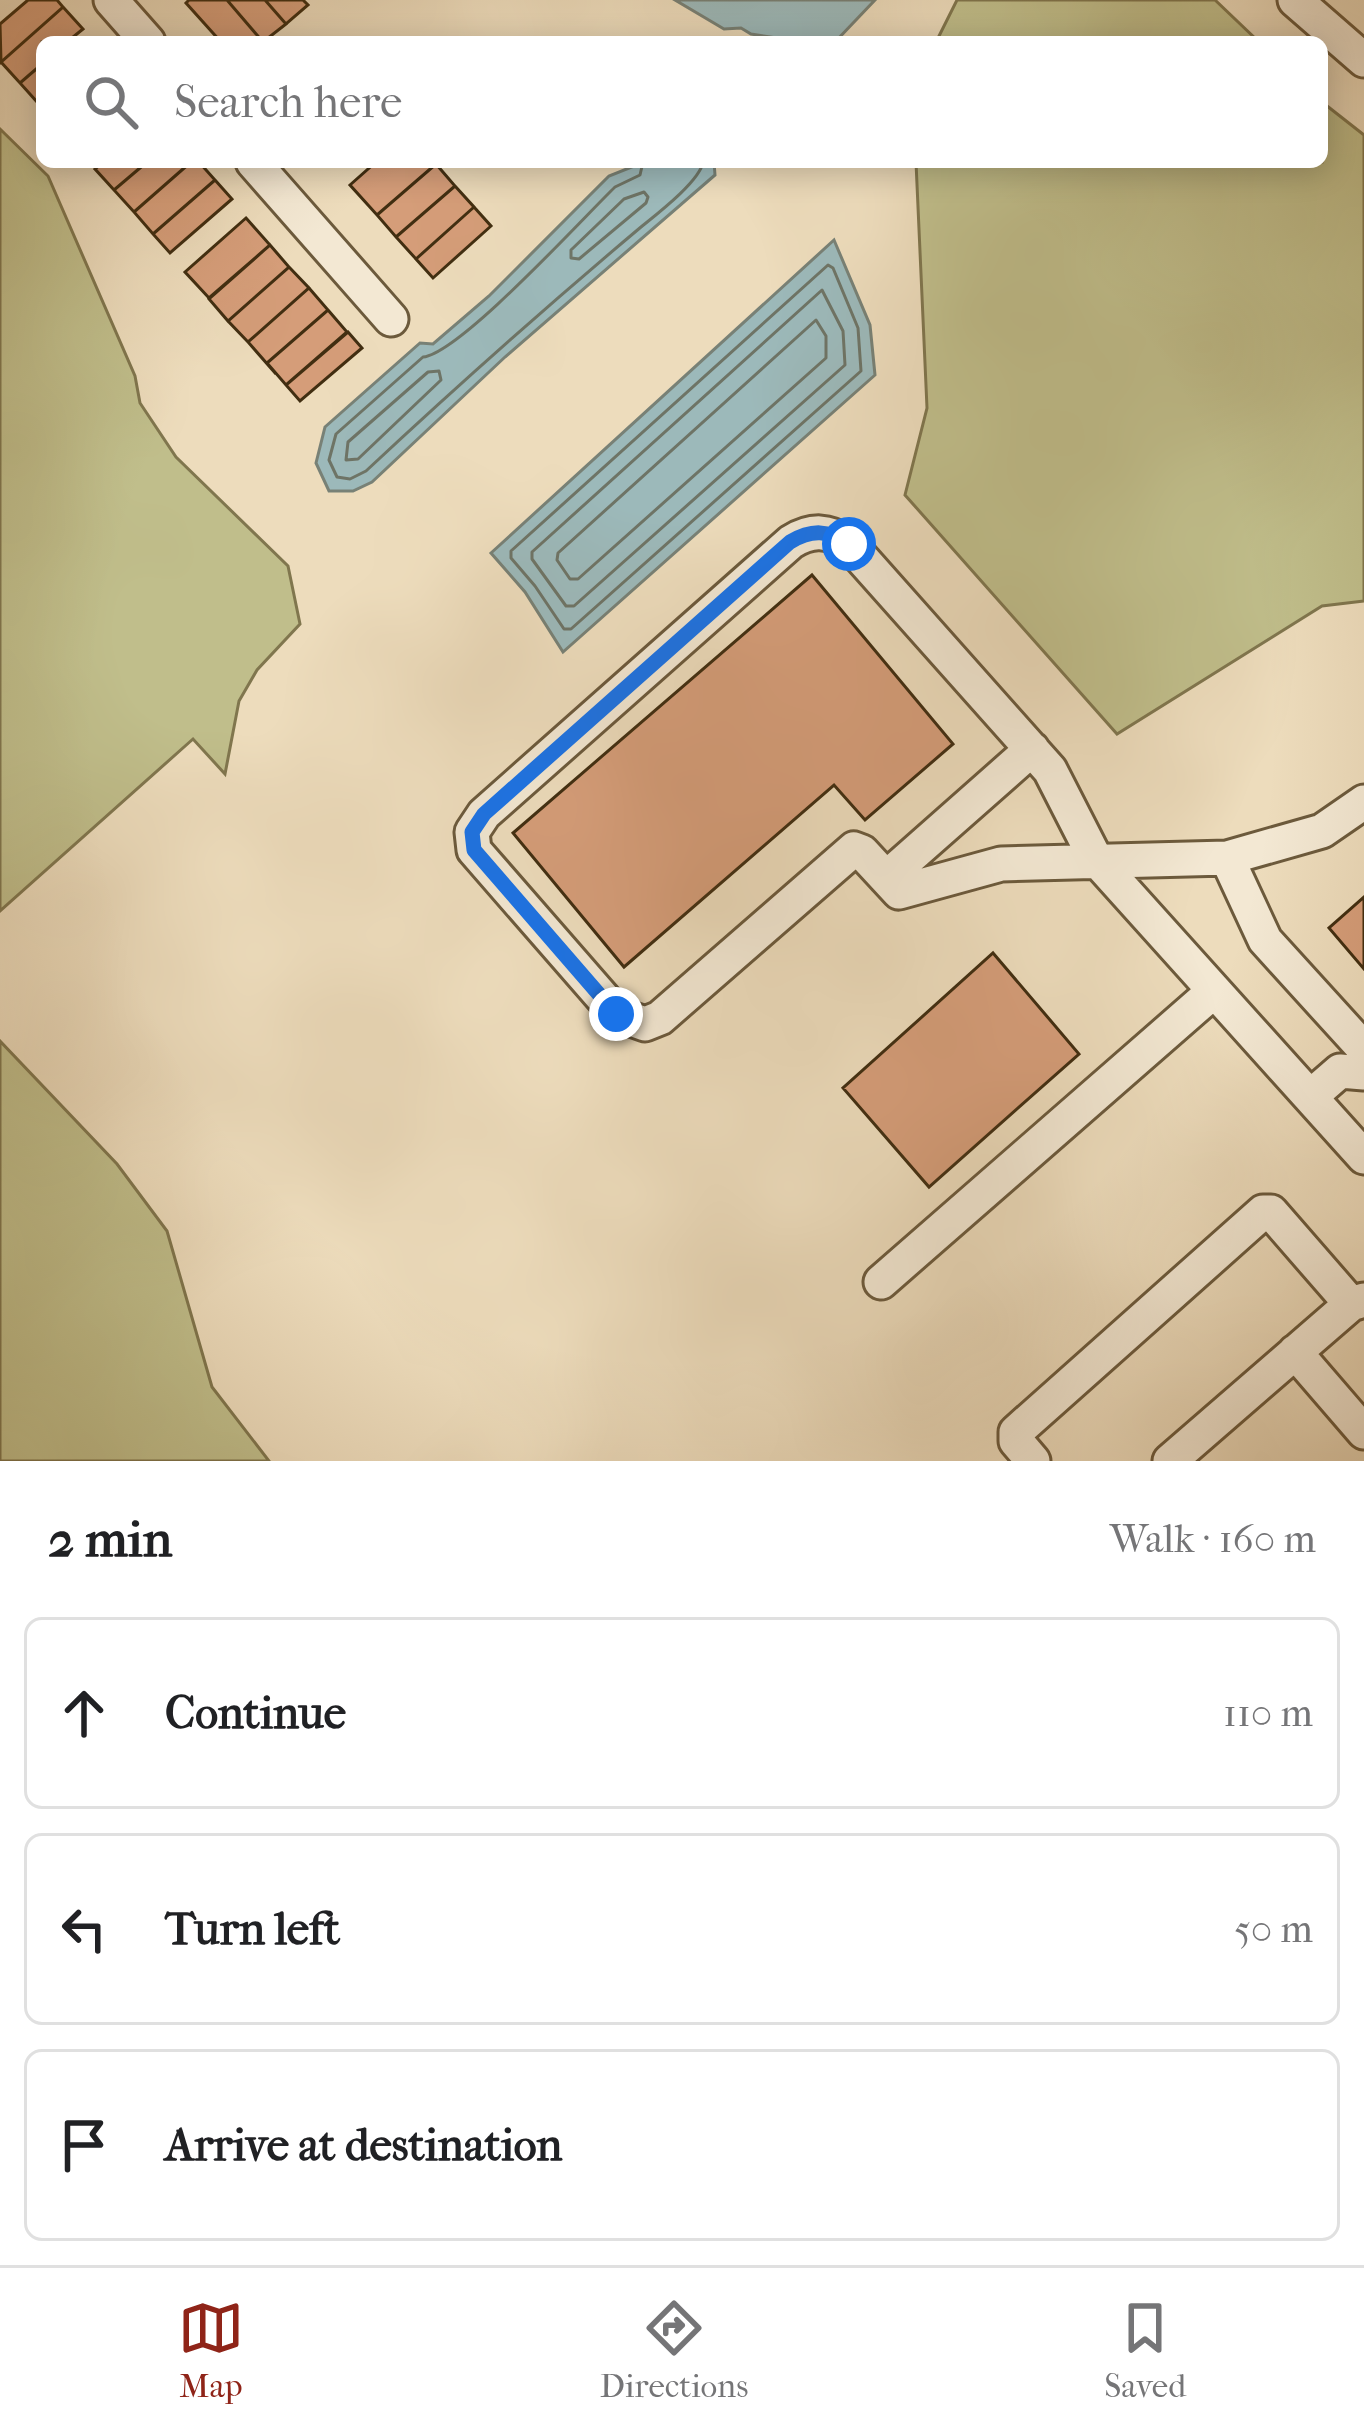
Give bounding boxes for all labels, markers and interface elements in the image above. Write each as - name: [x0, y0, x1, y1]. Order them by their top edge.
- search box: [36, 36, 1328, 168]
- icon: search: [78, 69, 144, 135]
- text: Search here: [174, 76, 402, 129]
- route start: [822, 517, 876, 571]
- route end: [589, 987, 643, 1041]
- text: 2 min: [48, 1509, 172, 1569]
- text: Walk · 160 m: [1110, 1516, 1316, 1562]
- icon: ahead: [51, 1680, 117, 1746]
- text: Continue: [165, 1687, 346, 1740]
- text: 110 m: [1223, 1690, 1313, 1736]
- icon: left: [51, 1896, 117, 1962]
- text: Turn left: [165, 1903, 340, 1956]
- text: 50 m: [1234, 1906, 1313, 1952]
- icon: arrive: [51, 2112, 117, 2178]
- text: Arrive at destination: [165, 2119, 562, 2172]
- tab: Map: [178, 2295, 244, 2406]
- tab: Directions: [600, 2295, 748, 2406]
- tab: Saved: [1104, 2295, 1186, 2406]

